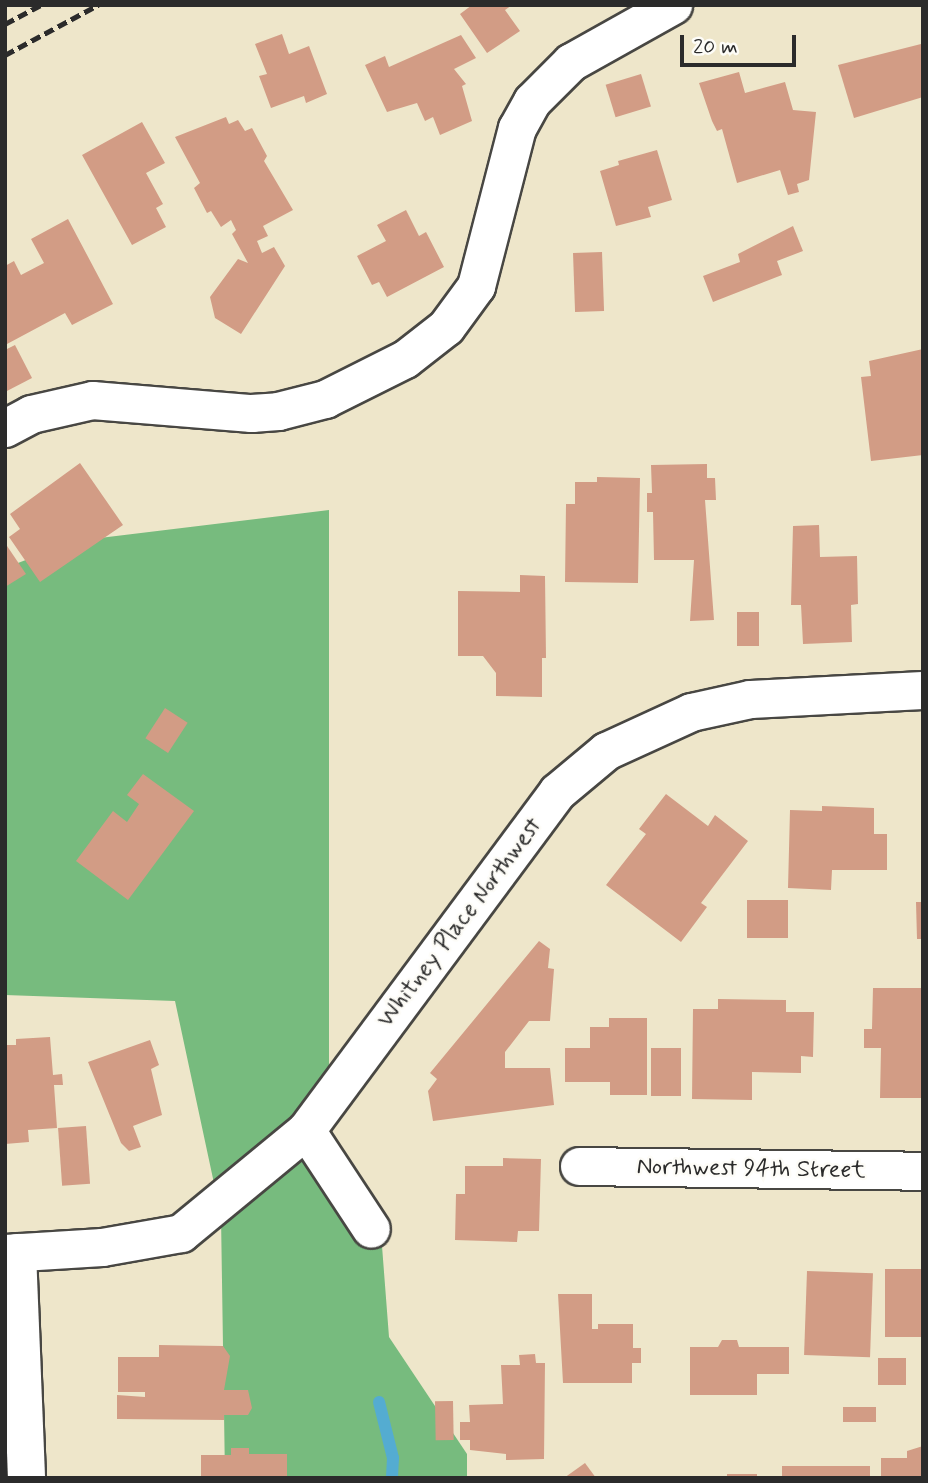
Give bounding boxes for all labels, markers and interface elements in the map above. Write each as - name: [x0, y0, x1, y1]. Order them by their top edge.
- scale bar: [683, 21, 799, 65]
- text: 20 m: [693, 33, 738, 61]
- street label: Whitney Place Northwest: [372, 813, 548, 1033]
- street label: Northwest 94th Street: [636, 1153, 866, 1185]

